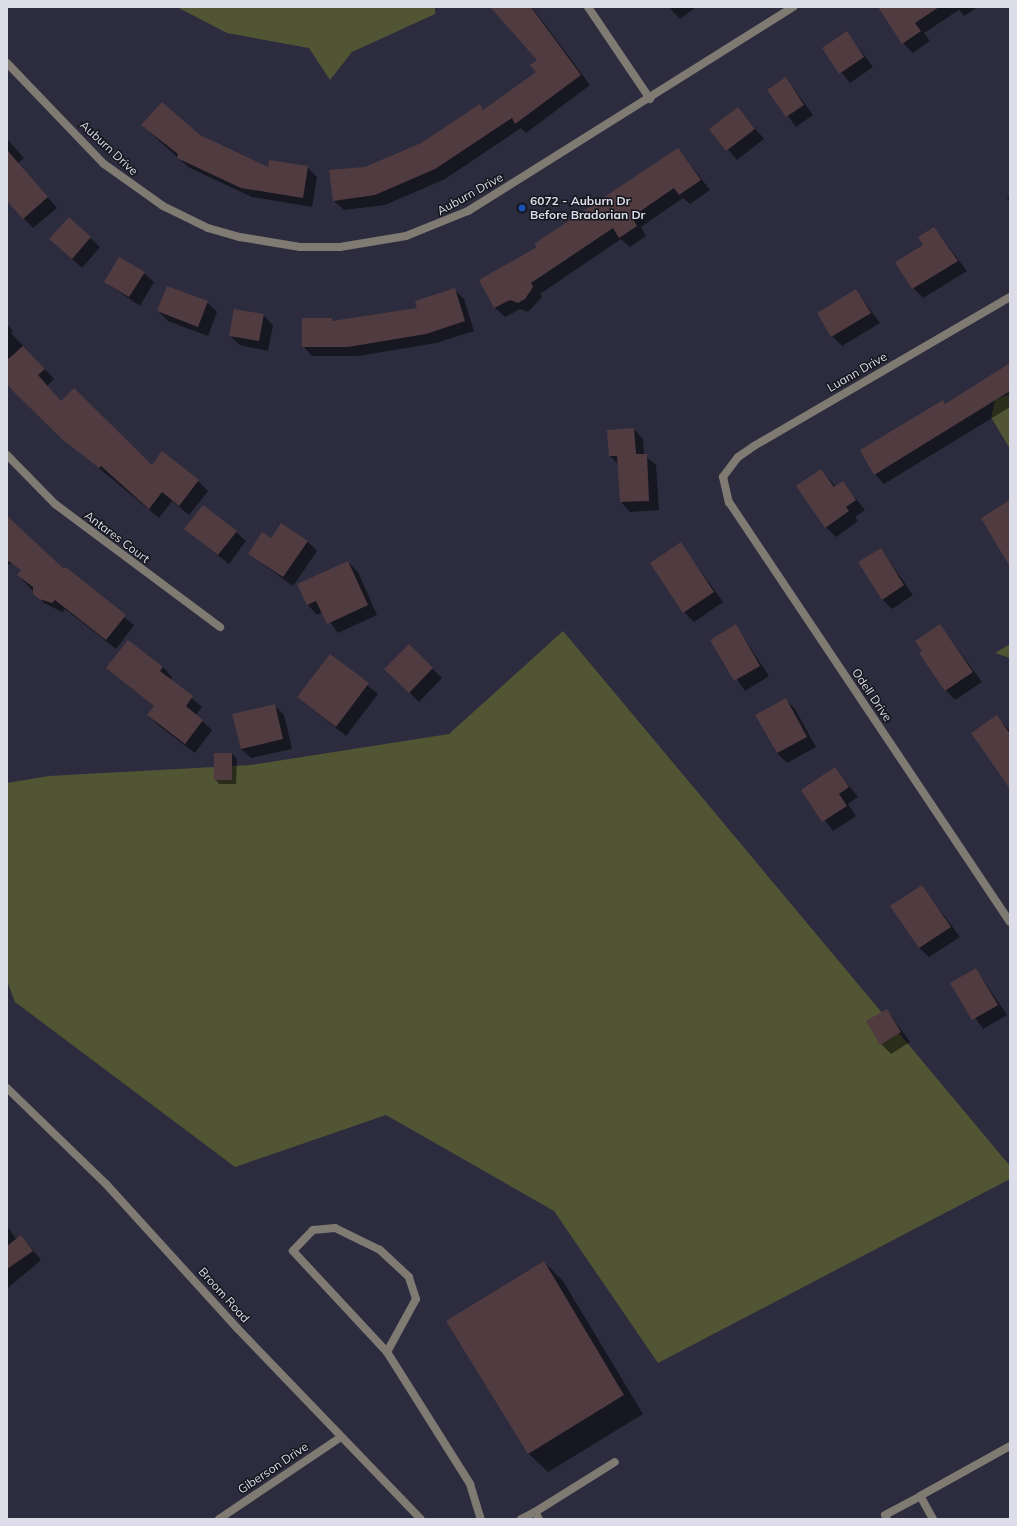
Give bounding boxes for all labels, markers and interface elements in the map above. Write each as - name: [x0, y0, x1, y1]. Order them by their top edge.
- street label: Auburn Drive: [77, 118, 141, 178]
- street label: Auburn Drive: [434, 170, 506, 218]
- place label: 6072 - Auburn Dr Before Bradorian Dr: [530, 194, 645, 222]
- marker: 6072 - Auburn Dr Before Bradorian Dr: [517, 203, 527, 213]
- street label: Luann Drive: [825, 349, 889, 395]
- street label: Antares Court: [82, 508, 152, 566]
- street label: Odell Drive: [849, 666, 895, 724]
- street label: Broom Road: [195, 1264, 253, 1326]
- street label: Giberson Drive: [235, 1439, 311, 1497]

